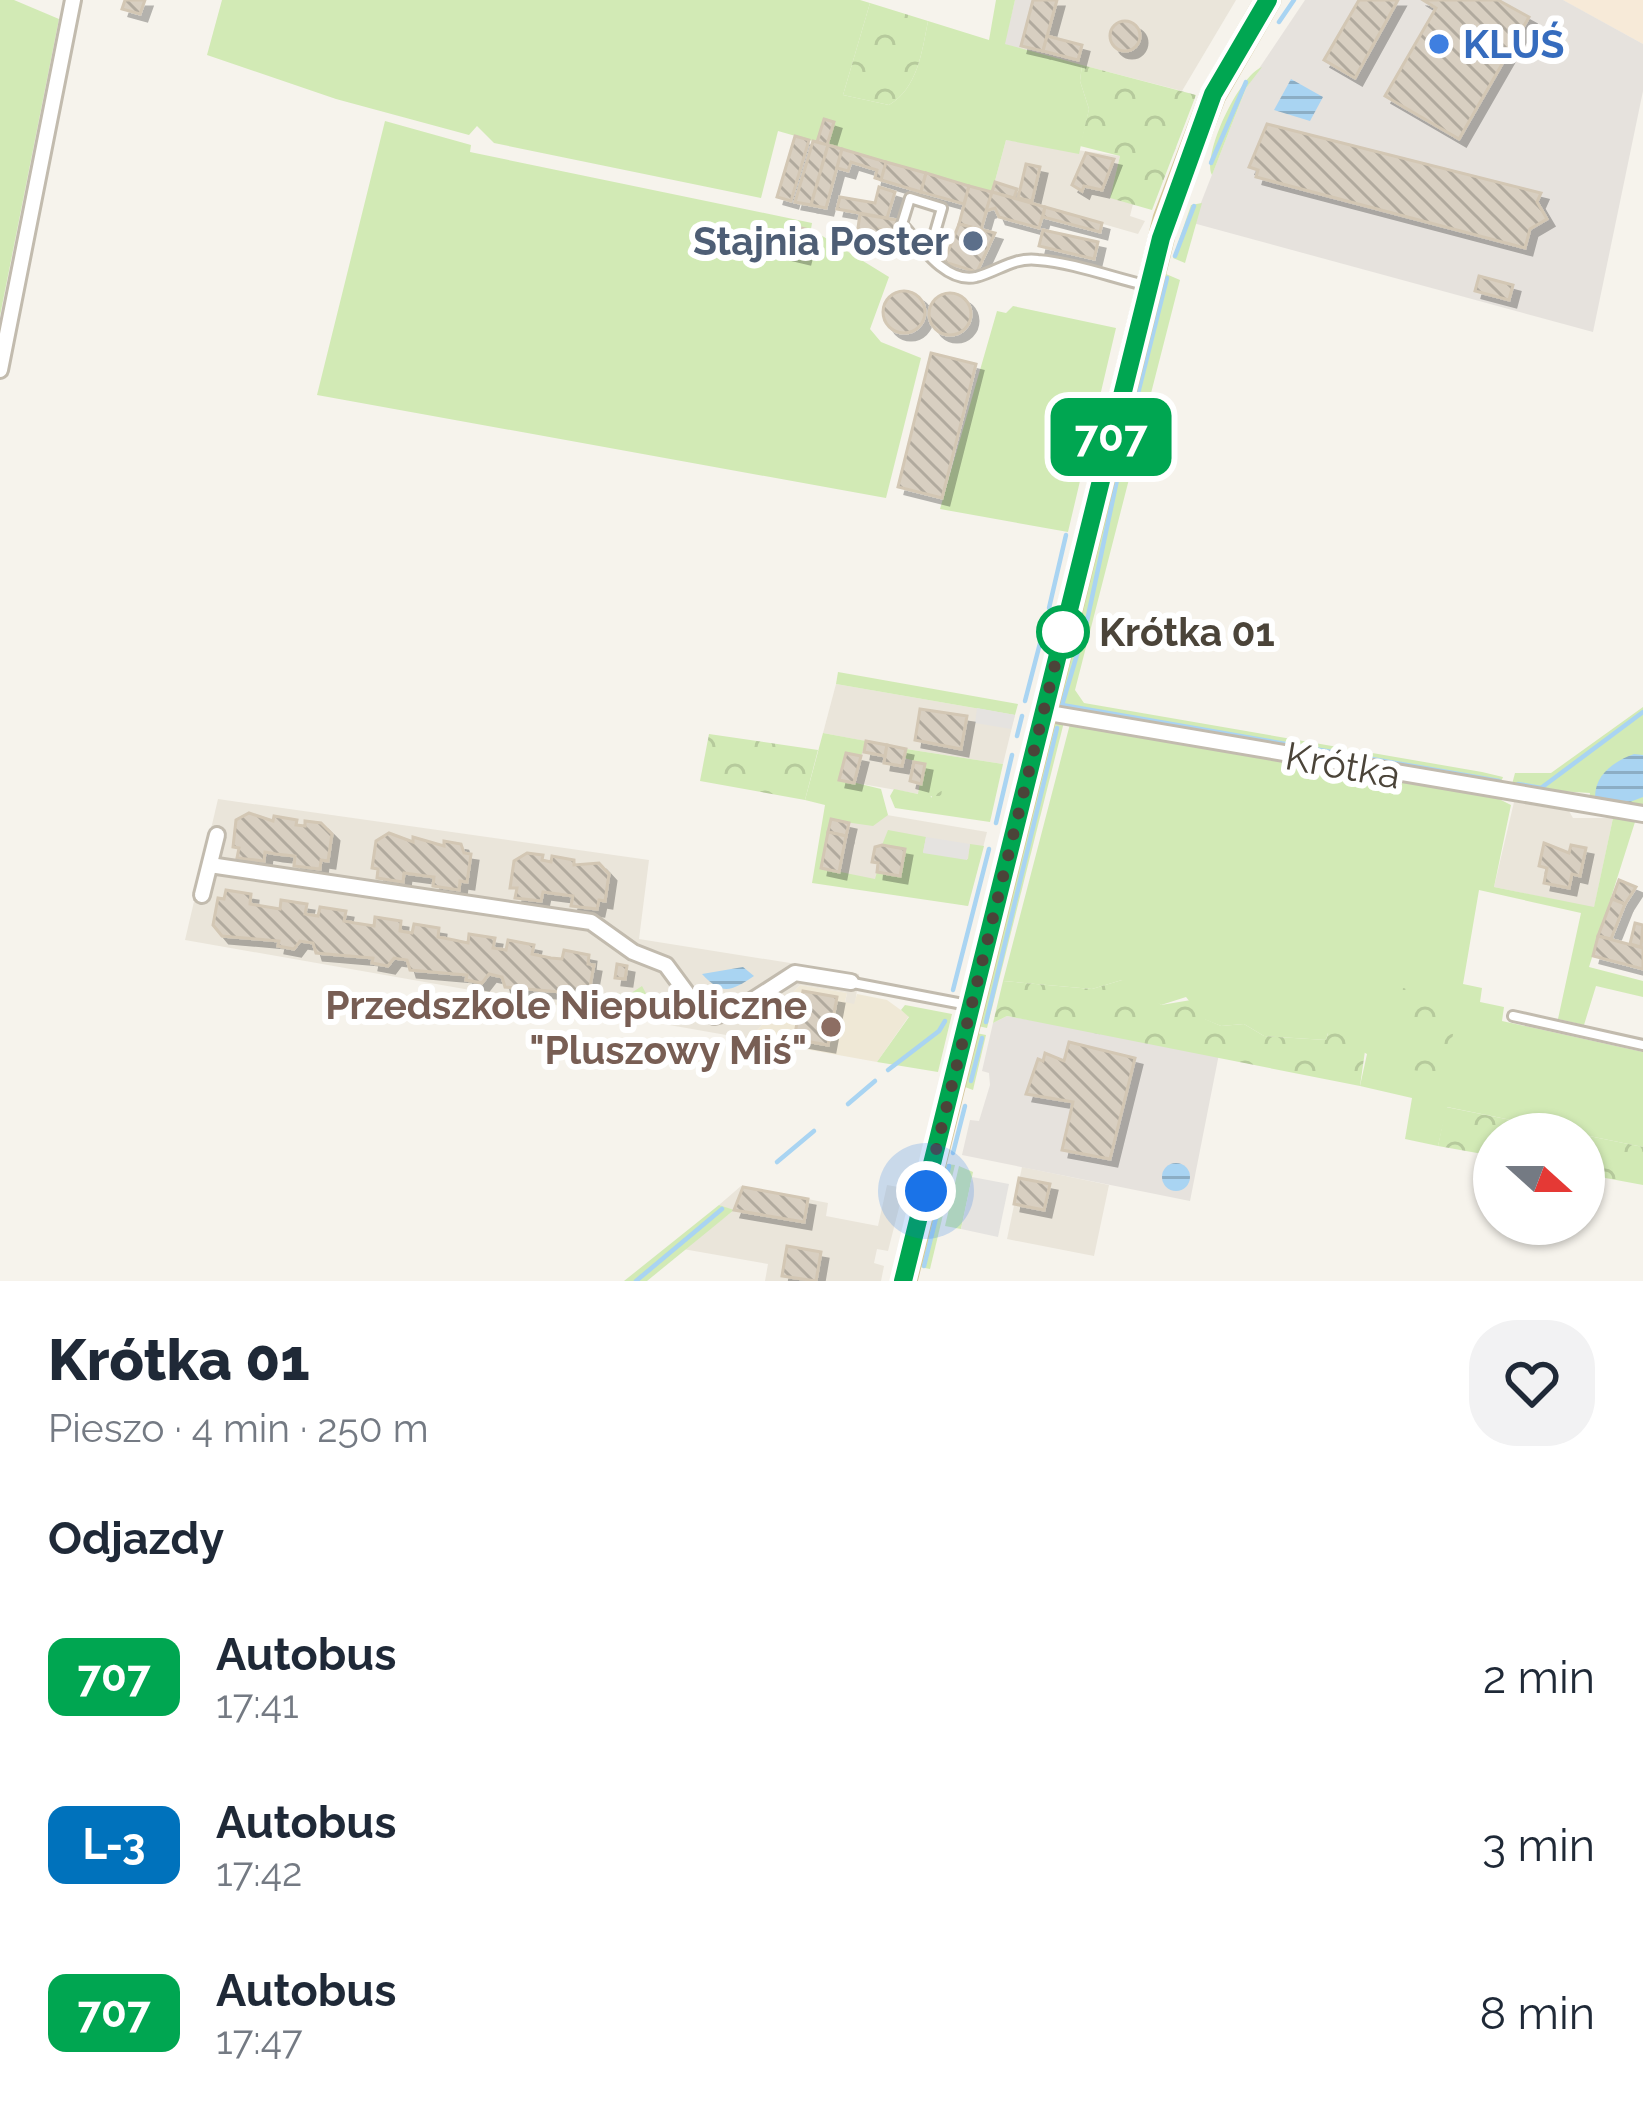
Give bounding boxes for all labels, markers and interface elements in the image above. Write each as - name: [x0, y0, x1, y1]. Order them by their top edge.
- place label: KLUŚ: [1463, 21, 1564, 67]
- marker: KLUŚ: [1426, 31, 1452, 57]
- place label: Stajnia Poster: [693, 218, 949, 264]
- marker: Stajnia Poster: [960, 228, 986, 254]
- line badge: 707: [1042, 398, 1180, 476]
- text: 707: [1075, 412, 1147, 461]
- marker: Krótka 01: [1038, 607, 1088, 657]
- place label: Krótka 01: [1099, 609, 1275, 655]
- street label: Krótka: [1282, 732, 1404, 798]
- place label: Przedszkole Niepubliczne "Pluszowy Miś": [325, 982, 807, 1073]
- marker: Przedszkole Niepubliczne "Pluszowy Miś": [818, 1014, 844, 1040]
- north arrow: [1473, 1113, 1605, 1245]
- map controls: [1473, 1113, 1605, 1245]
- your location: [896, 1161, 956, 1221]
- button: heart: [1469, 1320, 1595, 1446]
- text: Krótka 01: [48, 1326, 310, 1393]
- text: Pieszo · 4 min · 250 m: [48, 1405, 429, 1451]
- text: Odjazdy: [48, 1512, 224, 1565]
- text: Autobus: [216, 1628, 396, 1681]
- text: 2 min: [1483, 1651, 1595, 1704]
- text: 707: [78, 1652, 150, 1701]
- text: 17:41: [216, 1681, 299, 1727]
- text: Autobus: [216, 1796, 396, 1849]
- text: 3 min: [1482, 1819, 1595, 1872]
- text: L-3: [82, 1820, 146, 1869]
- text: 17:42: [216, 1849, 302, 1895]
- text: Autobus: [216, 1964, 396, 2017]
- text: 8 min: [1479, 1987, 1595, 2040]
- text: 707: [78, 1988, 150, 2037]
- text: 17:47: [216, 2017, 303, 2063]

